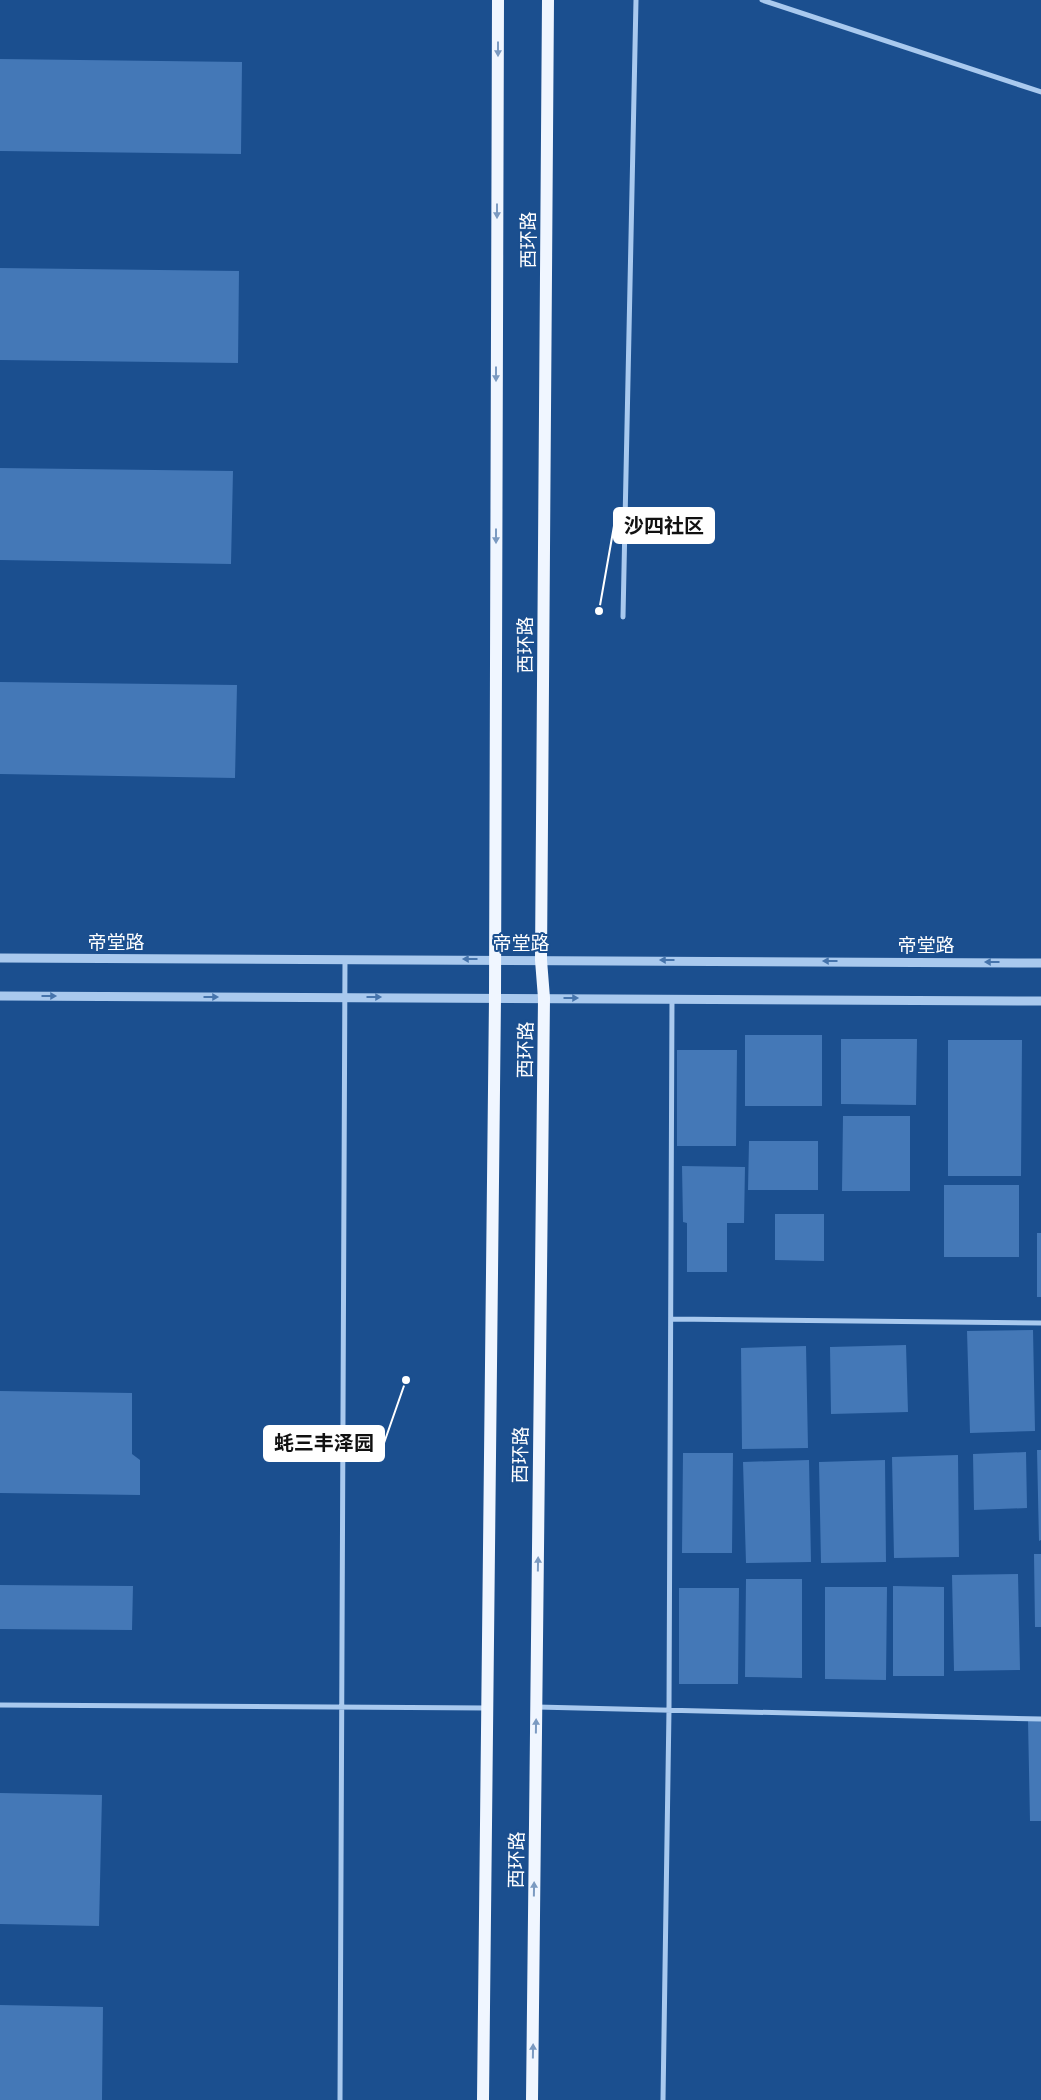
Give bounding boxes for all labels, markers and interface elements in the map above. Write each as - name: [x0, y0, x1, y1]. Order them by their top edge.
- one-way arrow: [494, 41, 502, 57]
- one-way arrow: [493, 203, 501, 219]
- street label: 西环路: [515, 211, 542, 269]
- one-way arrow: [492, 366, 500, 382]
- callout: 沙四社区: [614, 508, 714, 543]
- text: 沙四社区: [624, 512, 704, 541]
- one-way arrow: [491, 528, 499, 544]
- street label: 西环路: [512, 616, 539, 674]
- street label: 帝堂路: [87, 929, 145, 956]
- street label: 帝堂路: [492, 930, 550, 957]
- street label: 帝堂路: [897, 932, 955, 959]
- one-way arrow: [462, 955, 478, 963]
- one-way arrow: [659, 956, 675, 964]
- one-way arrow: [822, 957, 838, 965]
- one-way arrow: [984, 958, 1000, 966]
- one-way arrow: [41, 992, 57, 1000]
- one-way arrow: [203, 993, 219, 1001]
- one-way arrow: [366, 993, 382, 1001]
- one-way arrow: [563, 994, 579, 1002]
- street label: 西环路: [512, 1021, 539, 1079]
- callout: 蚝三丰泽园: [264, 1426, 384, 1461]
- street label: 西环路: [507, 1426, 534, 1484]
- text: 蚝三丰泽园: [274, 1429, 374, 1458]
- one-way arrow: [534, 1556, 542, 1572]
- one-way arrow: [532, 1718, 540, 1734]
- street label: 西环路: [503, 1831, 530, 1889]
- one-way arrow: [531, 1881, 539, 1897]
- one-way arrow: [529, 2043, 537, 2059]

